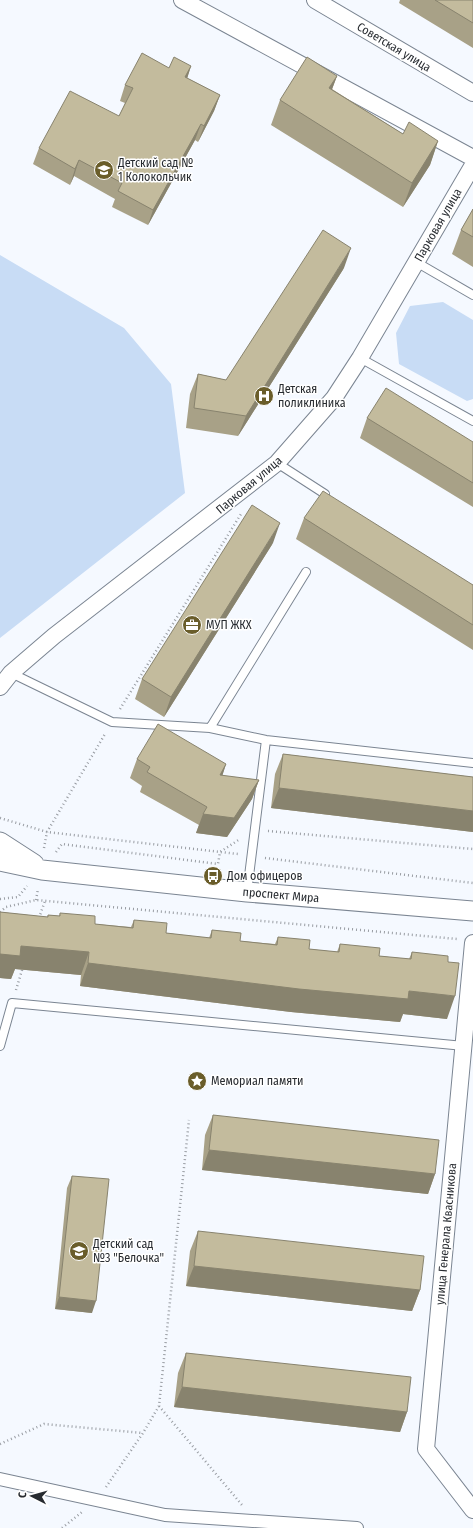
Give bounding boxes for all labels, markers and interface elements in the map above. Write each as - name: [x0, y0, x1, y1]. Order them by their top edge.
- street label: Советская улица: [355, 19, 434, 75]
- place label: Детский сад № 1 Колокольчик: [117, 156, 193, 184]
- school or university icon: Детский сад № 1 Колокольчик: [93, 159, 115, 181]
- street label: Парковая улица: [411, 186, 465, 264]
- place label: Детская поликлиника: [277, 382, 346, 410]
- hospital icon: Детская поликлиника: [253, 385, 275, 407]
- street label: Парковая улица: [213, 453, 285, 517]
- office icon: МУП ЖКХ: [181, 614, 203, 636]
- place label: МУП ЖКХ: [206, 618, 252, 632]
- bus stop icon: Дом офицеров: [202, 865, 224, 887]
- place label: Дом офицеров: [226, 869, 303, 883]
- street label: проспект Мира: [242, 885, 320, 905]
- place icon: Мемориал памяти: [186, 1070, 208, 1092]
- place label: Мемориал памяти: [211, 1074, 304, 1088]
- street label: улица Генерала Квасникова: [433, 1162, 459, 1305]
- place label: Детский сад №3 "Белочка": [92, 1237, 164, 1265]
- school or university icon: Детский сад №3 "Белочка": [68, 1240, 90, 1262]
- north arrow: [12, 1476, 52, 1516]
- text: С: [16, 1491, 29, 1499]

